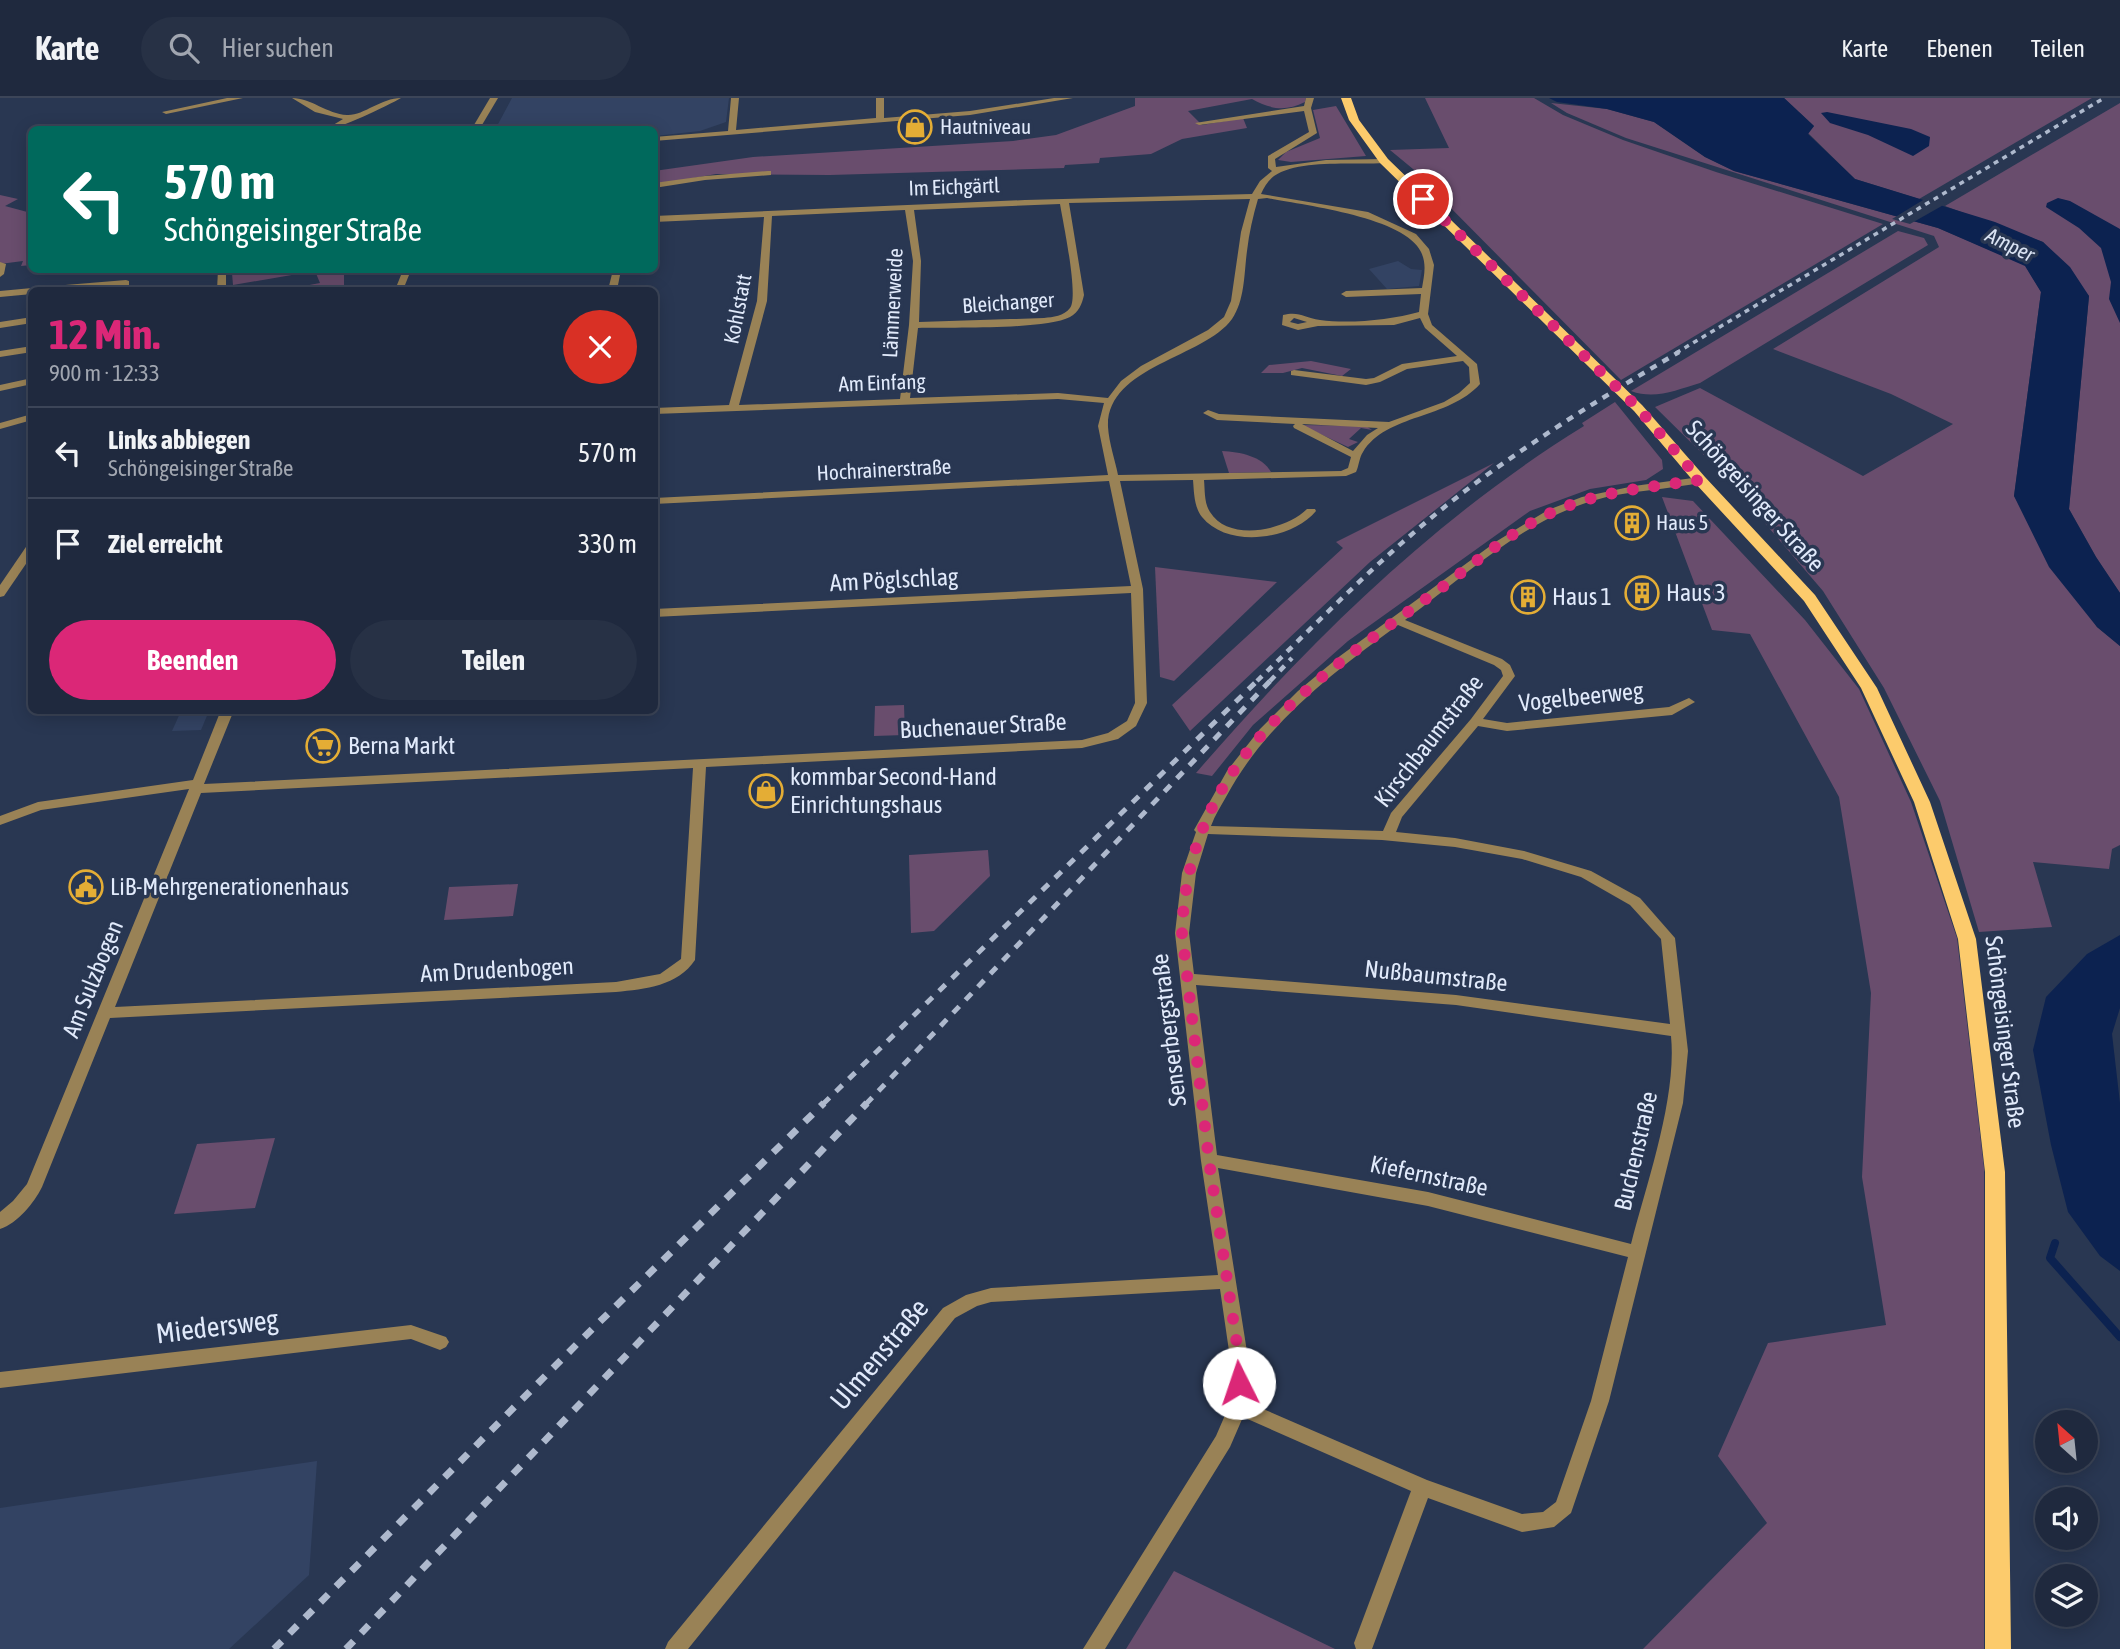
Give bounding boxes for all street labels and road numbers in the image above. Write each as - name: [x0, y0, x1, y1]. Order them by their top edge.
- street label: Im Eichgärtl: [908, 172, 1000, 200]
- street label: Lämmerweide: [877, 247, 907, 359]
- street label: Kohlstatt: [718, 272, 756, 346]
- street label: Bleichanger: [961, 287, 1055, 317]
- street label: Am Einfang: [838, 368, 926, 396]
- street label: Schöngeisinger Straße: [1681, 415, 1830, 577]
- street label: Hochrainerstraße: [816, 453, 952, 485]
- street label: Am Pöglschlag: [829, 563, 960, 596]
- street label: Kirschbaumstraße: [1369, 669, 1489, 812]
- street label: Vogelbeerweg: [1517, 676, 1645, 716]
- street label: Buchenauer Straße: [899, 708, 1067, 743]
- street label: Am Sulzbogen: [57, 916, 128, 1041]
- street label: Schöngeisinger Straße: [1980, 934, 2031, 1130]
- street label: Am Drudenbogen: [420, 952, 574, 987]
- street label: Senserbergstraße: [1146, 952, 1191, 1108]
- street label: Nußbaumstraße: [1363, 955, 1509, 996]
- street label: Buchenstraße: [1609, 1089, 1662, 1213]
- street label: Kiefernstraße: [1368, 1150, 1490, 1201]
- street label: Ulmenstraße: [823, 1292, 935, 1416]
- street label: Miedersweg: [154, 1303, 280, 1349]

